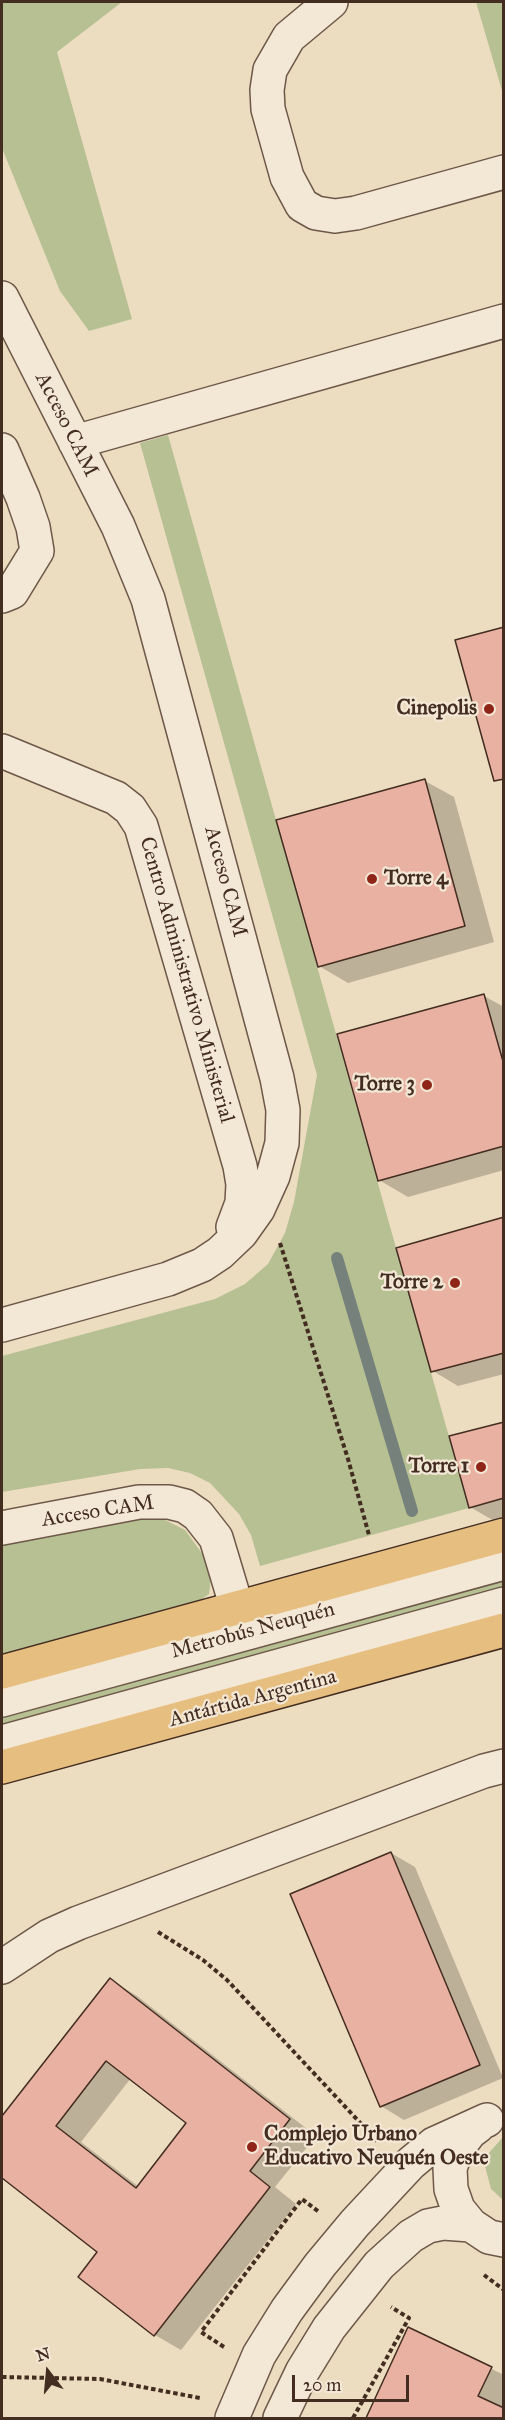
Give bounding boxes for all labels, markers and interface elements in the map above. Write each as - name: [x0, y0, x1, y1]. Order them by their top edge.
- street label: Acceso CAM: [29, 369, 103, 481]
- place label: Cinepolis: [397, 696, 477, 722]
- marker: Cinepolis: [482, 702, 496, 716]
- street label: Acceso CAM: [198, 824, 252, 940]
- street label: Centro Administrativo Ministerial: [133, 834, 239, 1126]
- place label: Torre 4: [384, 866, 448, 892]
- marker: Torre 4: [365, 872, 379, 886]
- place label: Torre 3: [354, 1072, 415, 1098]
- marker: Torre 3: [420, 1078, 434, 1092]
- place label: Torre 2: [380, 1270, 443, 1296]
- marker: Torre 2: [448, 1276, 462, 1290]
- place label: Torre 1: [409, 1454, 469, 1480]
- marker: Torre 1: [474, 1460, 488, 1474]
- street label: Acceso CAM: [40, 1491, 156, 1533]
- street label: Metrobús Neuquén: [168, 1597, 338, 1665]
- street label: Antártida Argentina: [167, 1665, 339, 1733]
- place label: Complejo Urbano Educativo Neuquén Oeste: [264, 2122, 489, 2172]
- marker: Complejo Urbano Educativo Neuquén Oeste: [245, 2140, 259, 2154]
- north arrow: [18, 2342, 78, 2402]
- text: N: [34, 2343, 52, 2365]
- scale bar: [295, 2363, 412, 2401]
- text: 20 m: [303, 2374, 341, 2396]

